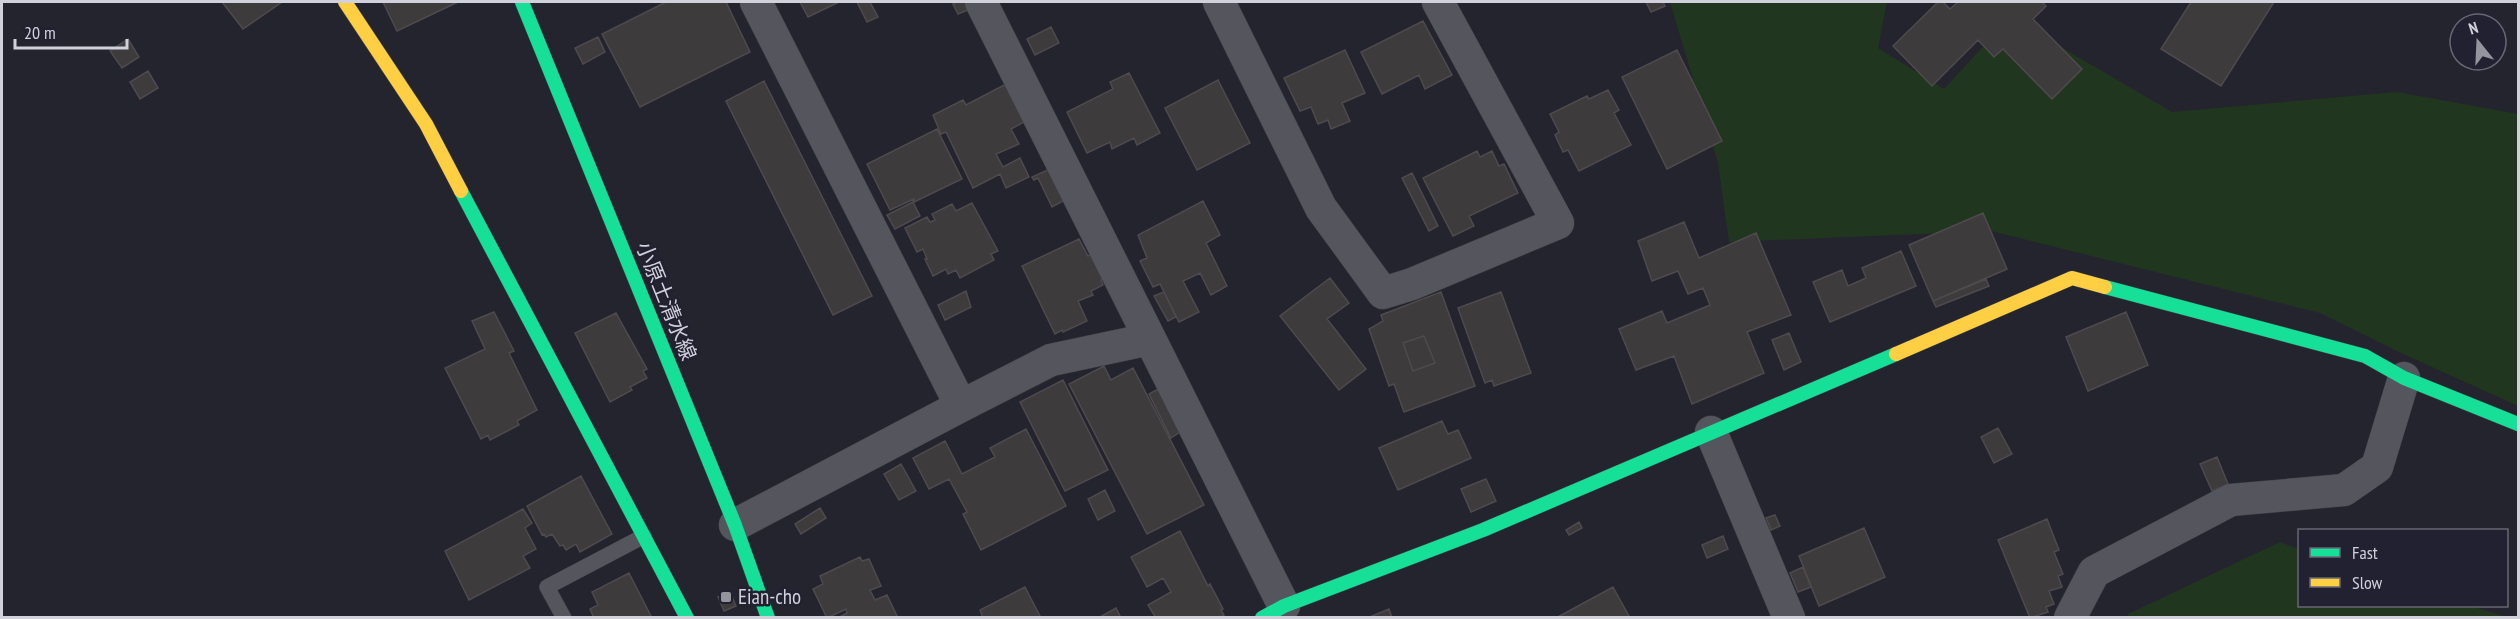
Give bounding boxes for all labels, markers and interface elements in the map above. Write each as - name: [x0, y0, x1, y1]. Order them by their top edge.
- scale bar: [15, 12, 128, 50]
- north arrow: [2448, 12, 2508, 72]
- text: N: [2466, 17, 2481, 39]
- text: 20 m: [24, 21, 56, 44]
- street label: 小原土清水線: [630, 237, 703, 364]
- legend: [2298, 529, 2508, 607]
- text: Fast: [2352, 541, 2378, 564]
- text: Slow: [2352, 571, 2383, 594]
- place label: Eian-cho: [738, 583, 801, 610]
- marker: Eian-cho: [719, 590, 733, 604]

